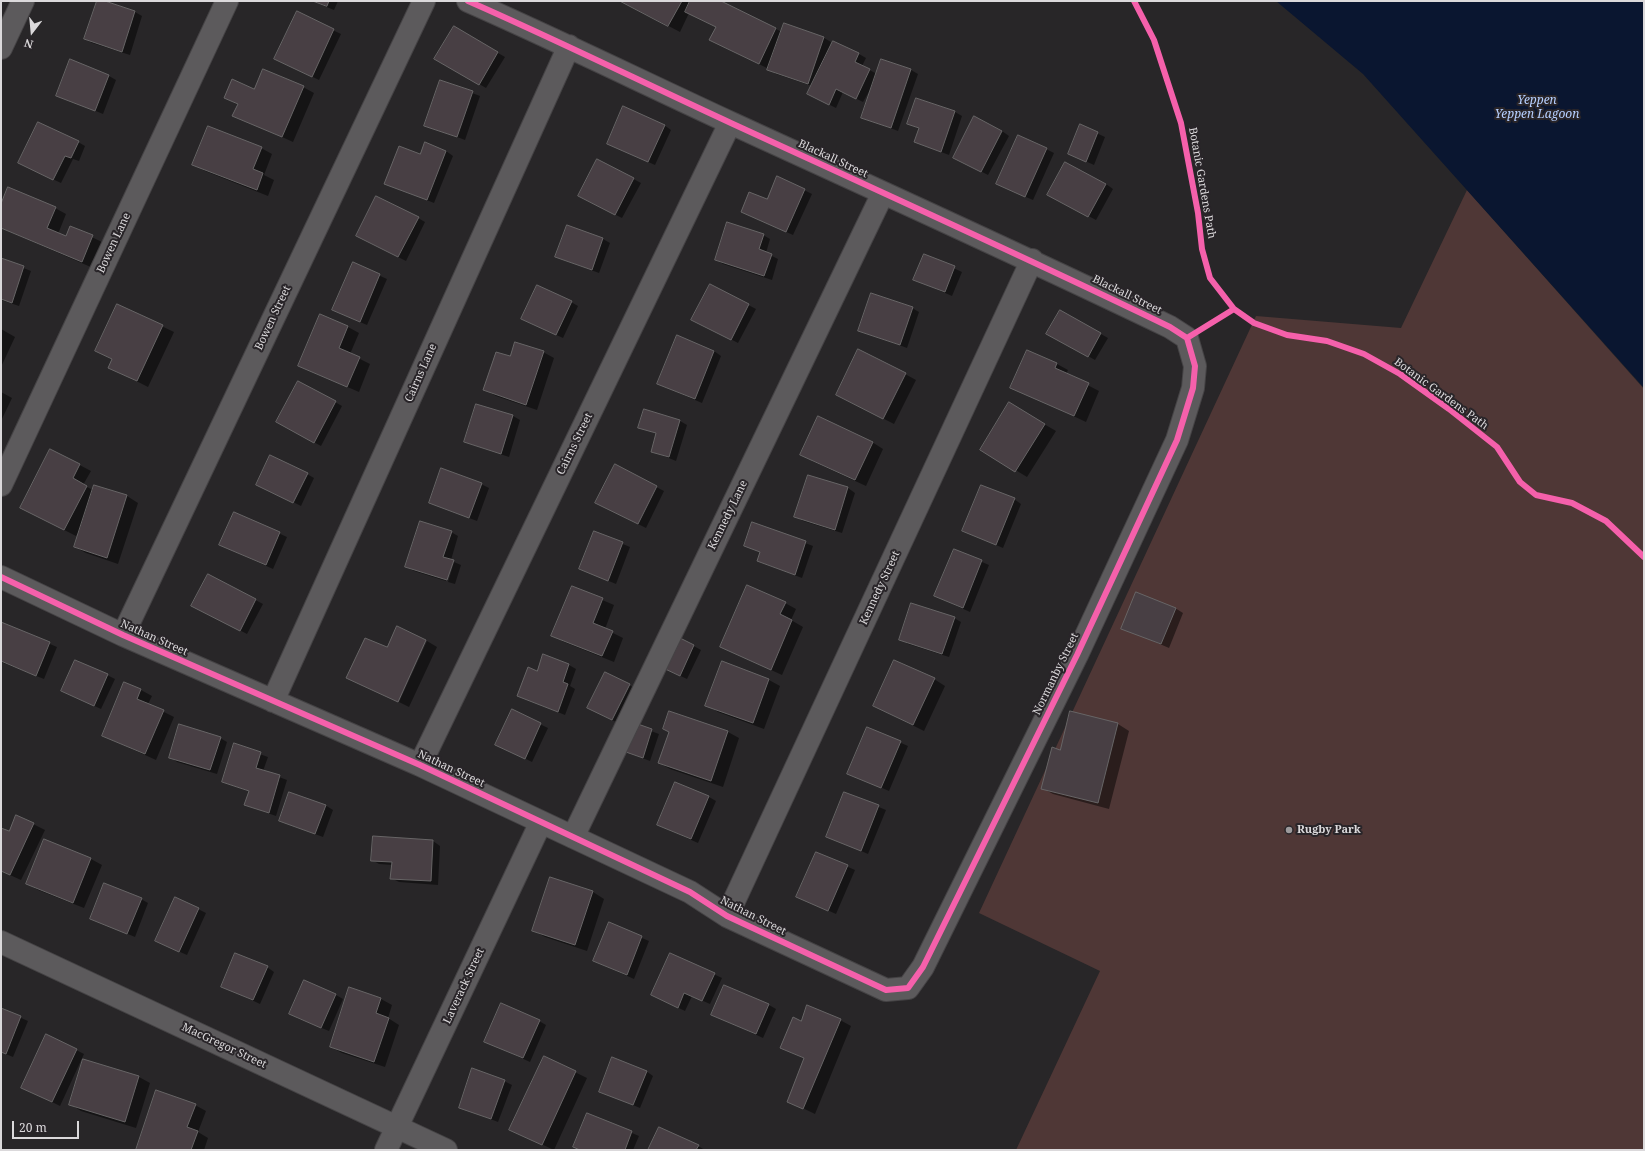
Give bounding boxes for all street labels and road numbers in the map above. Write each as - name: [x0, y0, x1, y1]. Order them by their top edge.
- street label: Botanic Gardens Path: [1186, 126, 1218, 240]
- street label: Blackall Street: [796, 137, 870, 181]
- street label: Bowen Lane: [94, 211, 134, 275]
- street label: Blackall Street: [1090, 273, 1164, 317]
- street label: Bowen Street: [252, 284, 294, 352]
- street label: Cairns Lane: [402, 342, 440, 404]
- street label: Botanic Gardens Path: [1391, 355, 1491, 433]
- street label: Cairns Street: [554, 411, 596, 477]
- street label: Kennedy Lane: [706, 478, 750, 552]
- street label: Kennedy Street: [857, 549, 903, 627]
- street label: Nathan Street: [118, 617, 190, 659]
- street label: Normanby Street: [1030, 631, 1082, 717]
- street label: Nathan Street: [415, 748, 487, 790]
- street label: Nathan Street: [718, 894, 788, 938]
- street label: Laverack Street: [441, 946, 487, 1026]
- street label: MacGregor Street: [180, 1021, 268, 1071]

